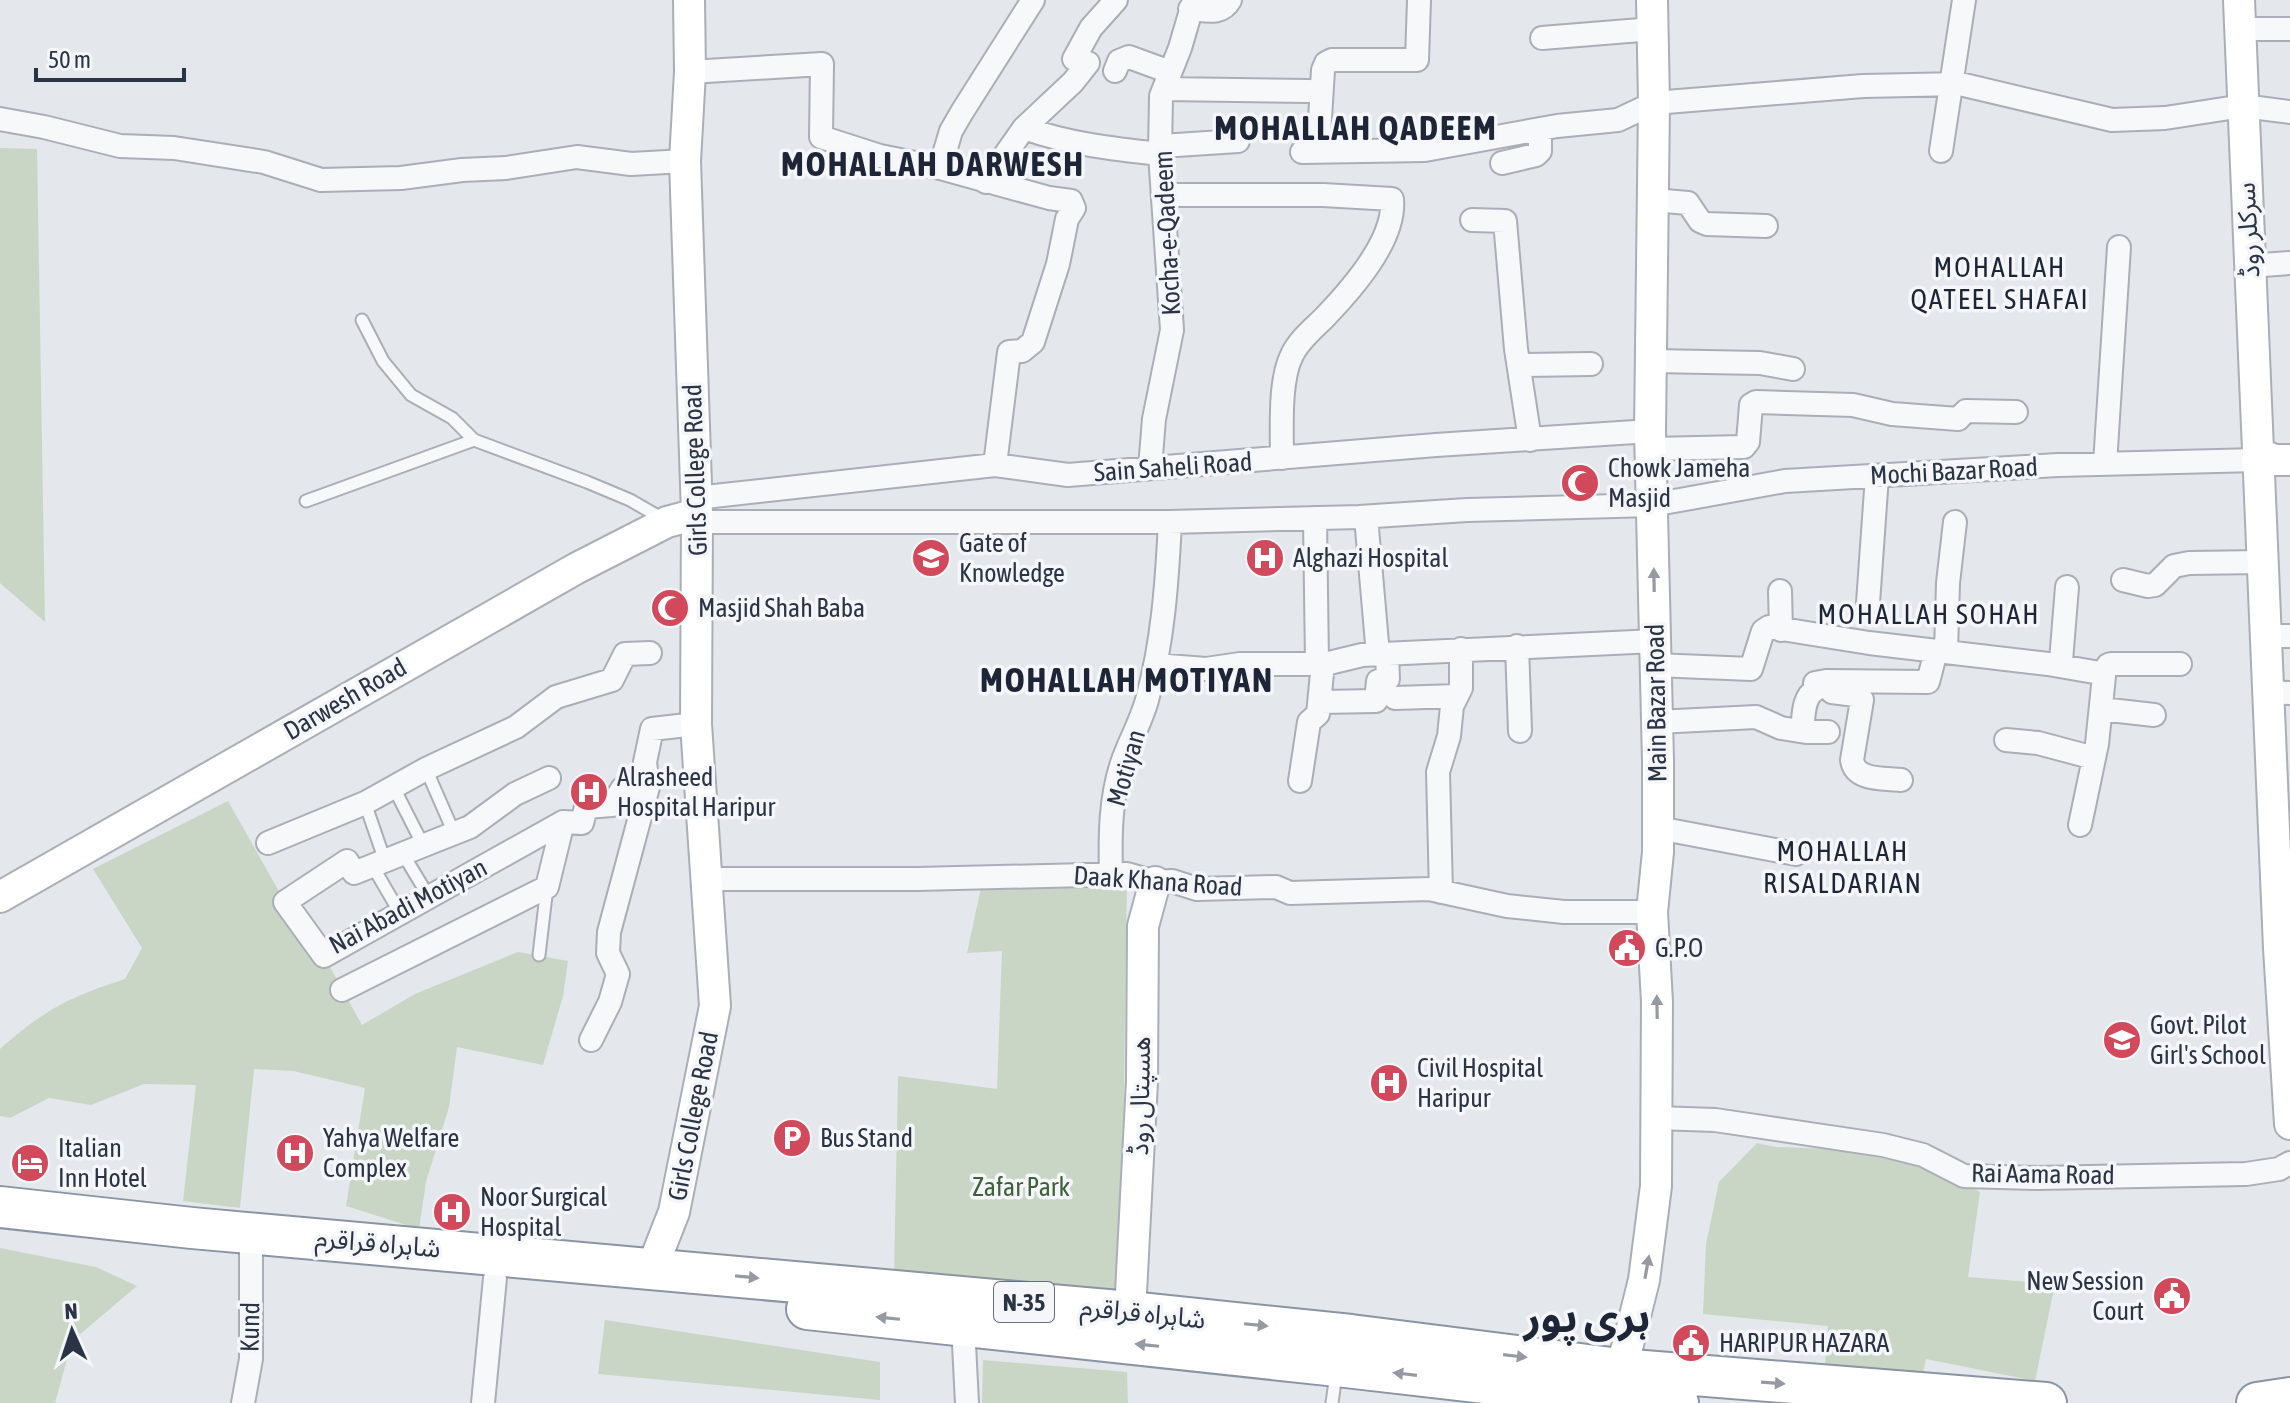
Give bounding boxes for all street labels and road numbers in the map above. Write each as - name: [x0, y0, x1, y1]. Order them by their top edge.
- street label: Kocha-e-Qadeem: [1148, 150, 1186, 316]
- street label: سرکلر روڈ: [2231, 181, 2265, 279]
- street label: Girls College Road: [677, 384, 713, 556]
- street label: Sain Saheli Road: [1093, 447, 1253, 487]
- street label: Mochi Bazar Road: [1869, 452, 2039, 490]
- street label: Main Bazar Road: [1640, 624, 1672, 782]
- street label: Darwesh Road: [278, 652, 412, 746]
- street label: Motiyan: [1101, 726, 1151, 810]
- street label: Nai Abadi Motiyan: [324, 852, 492, 960]
- street label: Daak Khana Road: [1073, 860, 1243, 902]
- street label: Girls College Road: [662, 1029, 724, 1203]
- street label: ھسپتال روڈ: [1124, 1036, 1158, 1156]
- street label: Rai Aama Road: [1971, 1158, 2115, 1190]
- street label: شاہراہ قراقرم: [314, 1223, 442, 1268]
- road number: N-35: [994, 1282, 1054, 1322]
- street label: شاہراہ قراقرم: [1078, 1292, 1207, 1339]
- street label: Kund: [235, 1302, 265, 1352]

